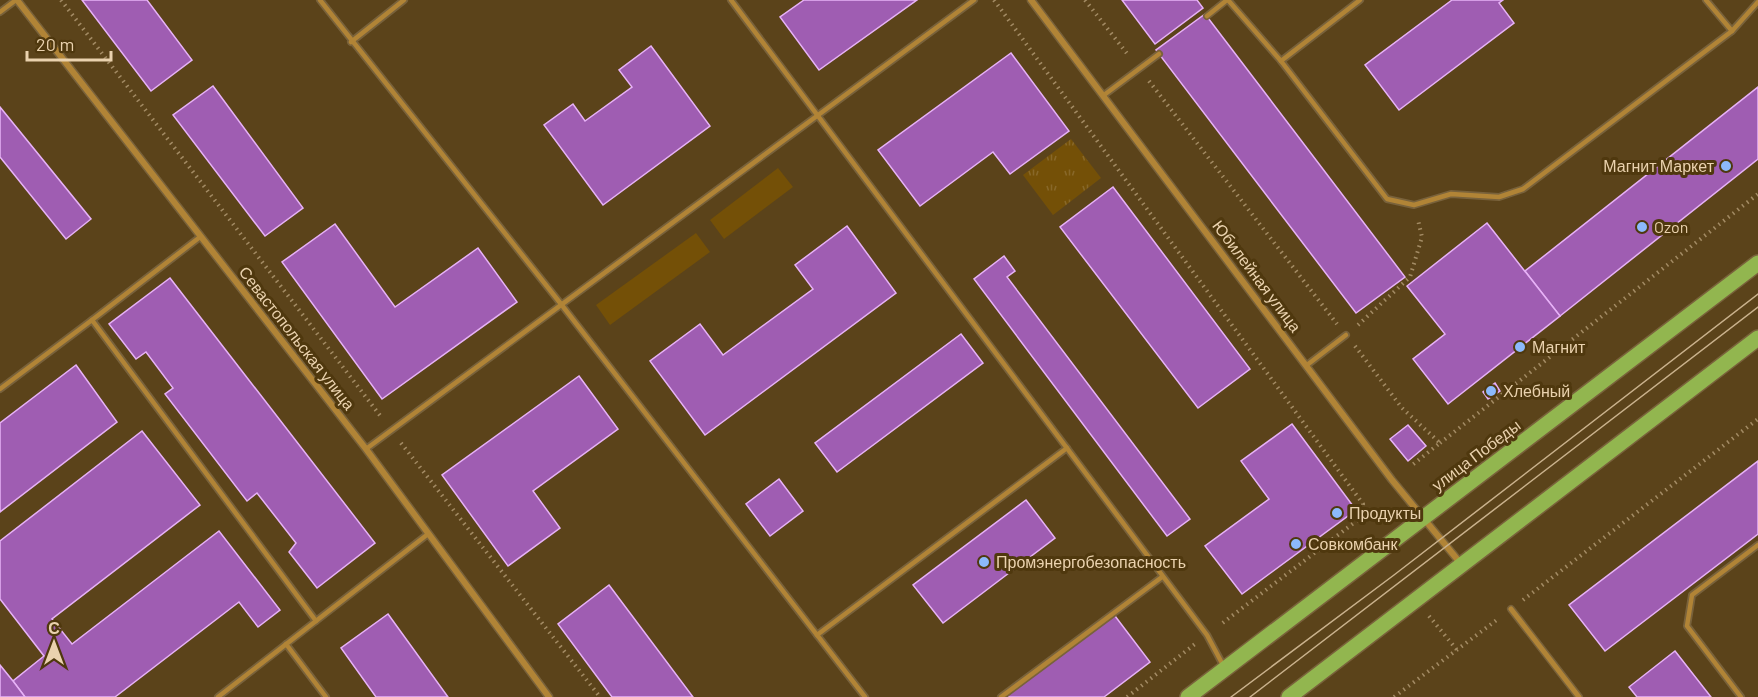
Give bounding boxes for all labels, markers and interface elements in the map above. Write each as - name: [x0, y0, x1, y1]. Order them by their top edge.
- scale bar: [27, 24, 111, 62]
- text: 20 m: [36, 33, 74, 55]
- place label: Магнит Маркет: [1603, 156, 1715, 175]
- marker: Магнит Маркет: [1719, 159, 1733, 173]
- street label: Юбилейная улица: [1209, 216, 1306, 335]
- place label: Ozon: [1654, 217, 1688, 236]
- marker: Ozon: [1635, 220, 1649, 234]
- street label: Севастопольская улица: [236, 262, 359, 413]
- place label: Магнит: [1532, 337, 1586, 356]
- marker: Магнит: [1513, 340, 1527, 354]
- place label: Хлебный: [1503, 381, 1570, 400]
- marker: Хлебный: [1484, 384, 1498, 398]
- street label: улица Победы: [1428, 415, 1524, 494]
- place label: Продукты: [1349, 503, 1421, 522]
- marker: Продукты: [1330, 506, 1344, 520]
- place label: Совкомбанк: [1308, 534, 1398, 553]
- marker: Совкомбанк: [1289, 537, 1303, 551]
- place label: Промэнергобезопасность: [996, 552, 1186, 571]
- marker: Промэнергобезопасность: [977, 555, 991, 569]
- north arrow: [24, 613, 84, 673]
- text: С: [48, 618, 60, 637]

